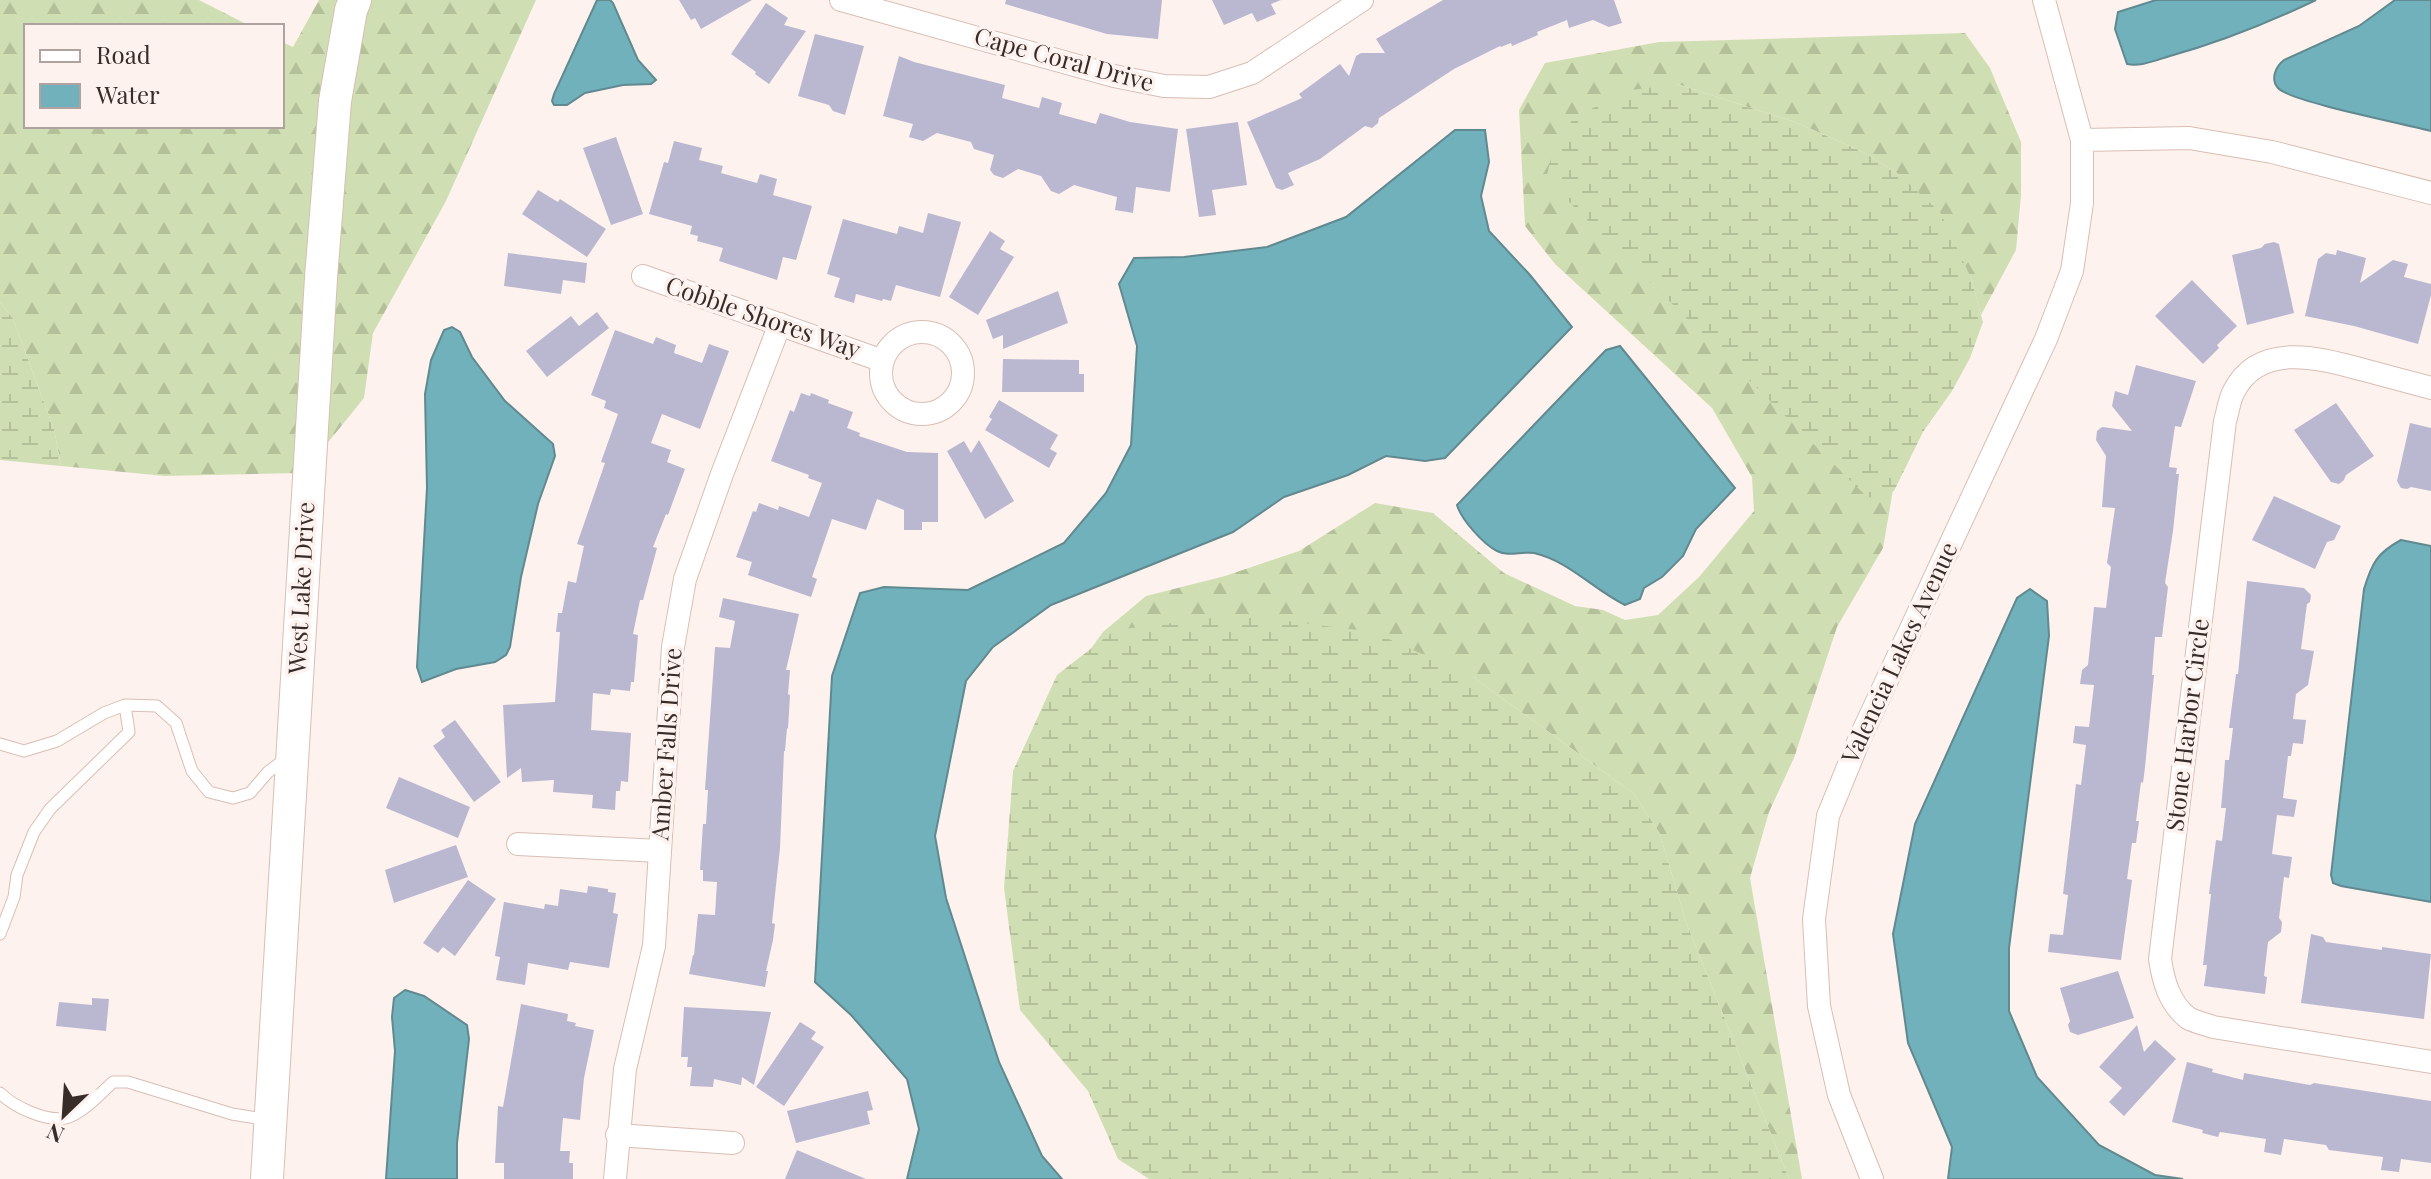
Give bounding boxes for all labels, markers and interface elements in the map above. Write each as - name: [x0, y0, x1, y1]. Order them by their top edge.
- street label: Cape Coral Drive: [971, 19, 1158, 97]
- legend: [24, 24, 284, 128]
- text: Road: [96, 38, 151, 70]
- text: Water: [95, 78, 160, 110]
- street label: Cobble Shores Way: [662, 268, 865, 364]
- street label: West Lake Drive: [279, 501, 320, 676]
- street label: Valencia Lakes Avenue: [1832, 536, 1964, 769]
- street label: Stone Harbor Circle: [2157, 616, 2215, 833]
- street label: Amber Falls Drive: [642, 647, 688, 842]
- north arrow: [24, 1075, 104, 1155]
- text: N: [41, 1117, 69, 1151]

